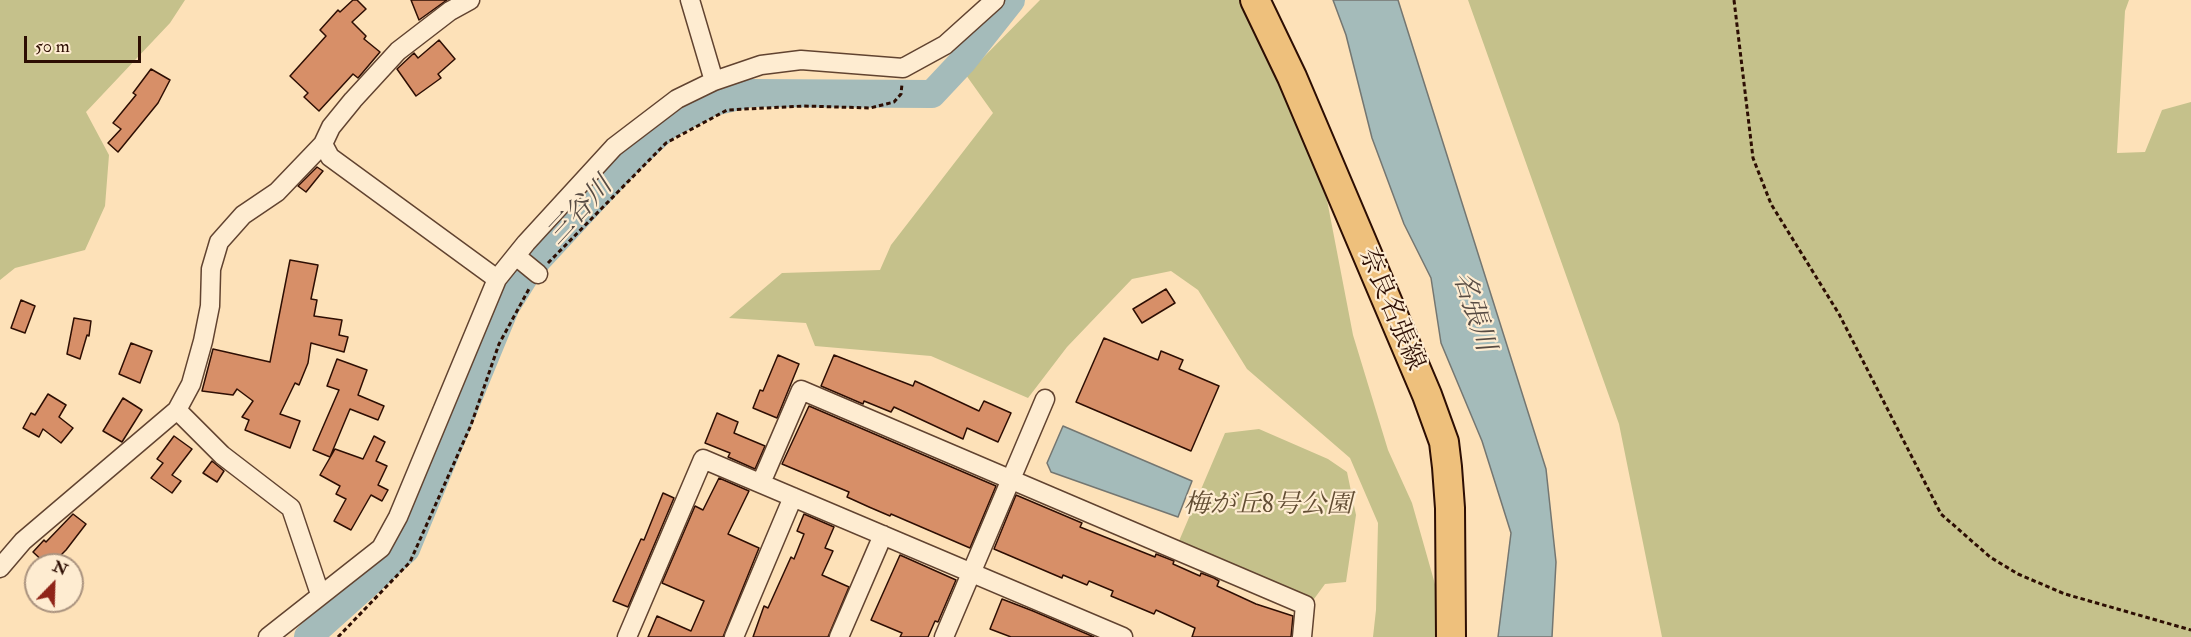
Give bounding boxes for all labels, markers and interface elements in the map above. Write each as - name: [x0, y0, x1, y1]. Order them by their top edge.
- scale bar: [27, 24, 144, 62]
- text: 50 m: [35, 35, 70, 58]
- water label: 三谷川: [542, 171, 620, 253]
- street label: 奈良名張線: [1350, 244, 1430, 376]
- water label: 名張川: [1444, 268, 1500, 356]
- park label: 梅が丘8号公園: [1184, 490, 1352, 522]
- north arrow: [24, 553, 84, 613]
- text: N: [50, 556, 71, 580]

